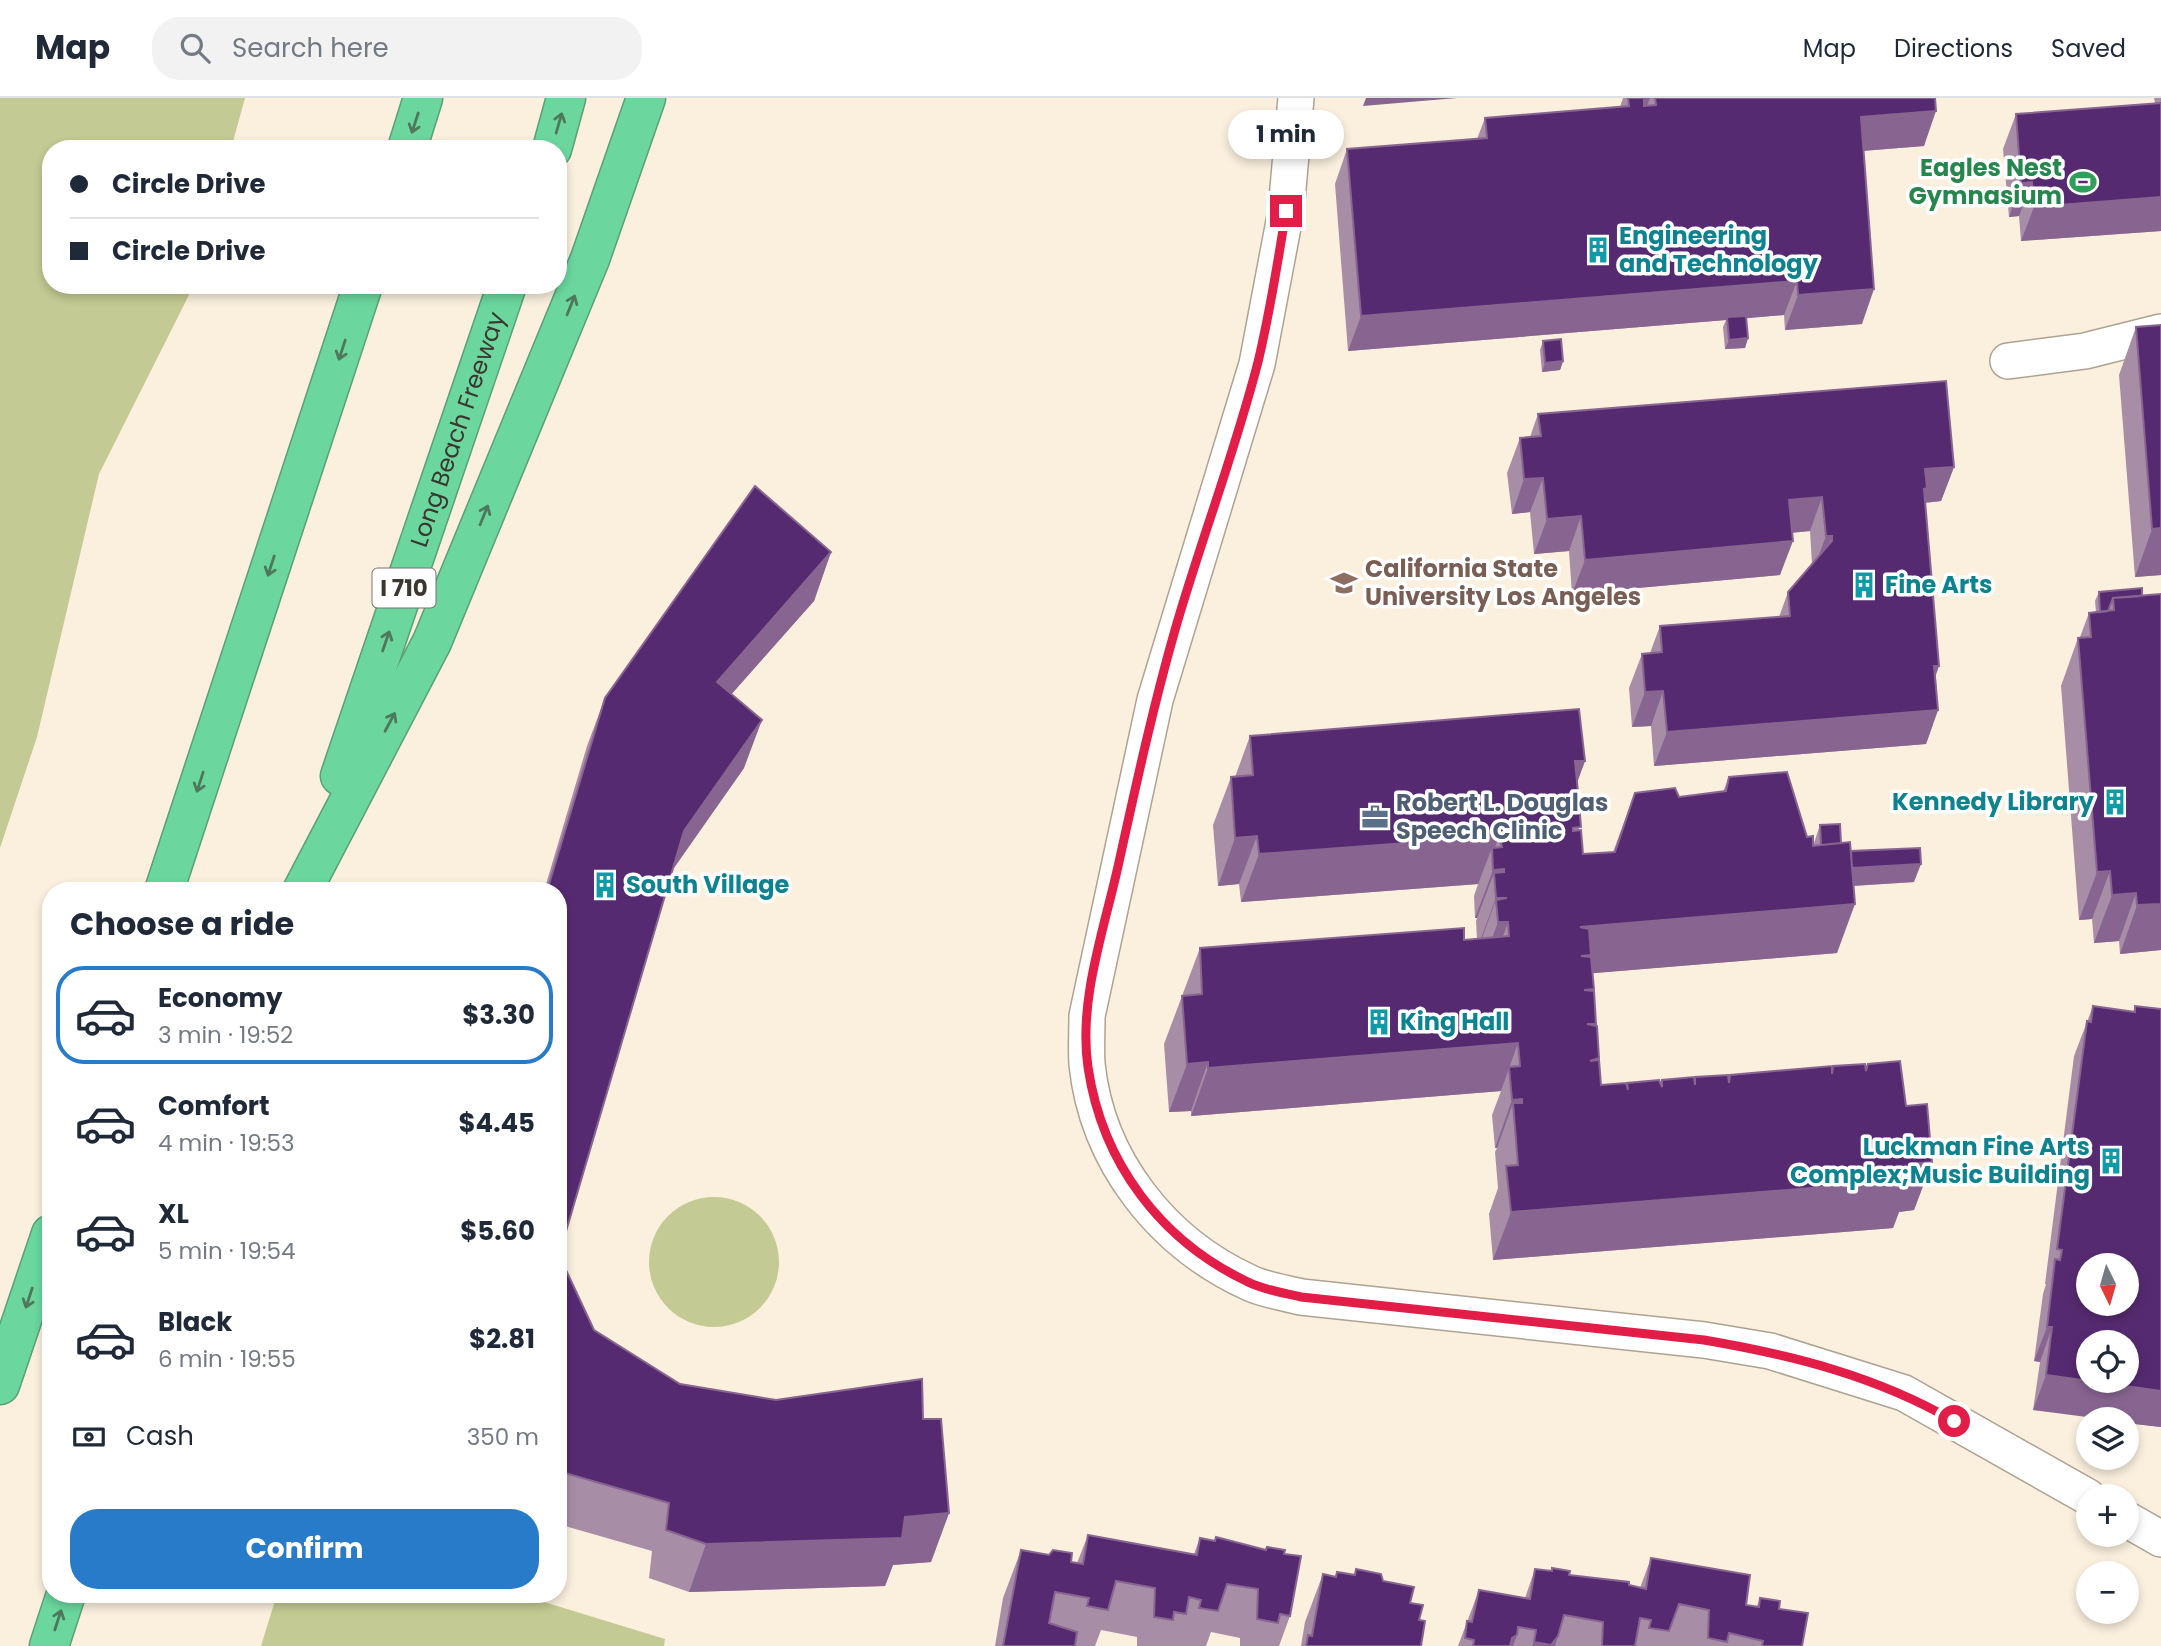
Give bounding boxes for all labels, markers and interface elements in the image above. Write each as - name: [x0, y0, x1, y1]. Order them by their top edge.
- search box: [152, 17, 642, 80]
- text: Map: [35, 24, 110, 71]
- icon: search: [176, 29, 214, 67]
- text: Search here: [232, 30, 389, 66]
- text: Map: [1803, 32, 1856, 65]
- text: Directions: [1894, 32, 2013, 65]
- text: Saved: [2051, 32, 2126, 65]
- callout: 1 min: [1228, 109, 1344, 158]
- one-way arrow: [407, 112, 420, 134]
- one-way arrow: [553, 113, 566, 135]
- text: 1 min: [1256, 118, 1316, 150]
- place label: Eagles Nest Gymnasium: [1909, 151, 2062, 212]
- text: Circle Drive: [112, 166, 266, 202]
- sports icon: Eagles Nest Gymnasium: [2068, 167, 2098, 197]
- route end: [1270, 195, 1302, 227]
- place label: Engineering and Technology: [1619, 219, 1819, 280]
- text: Circle Drive: [112, 233, 266, 269]
- building icon: Engineering and Technology: [1583, 235, 1613, 265]
- one-way arrow: [565, 294, 578, 316]
- street label: Long Beach Freeway: [402, 307, 513, 551]
- one-way arrow: [335, 339, 348, 361]
- one-way arrow: [479, 505, 492, 526]
- place label: California State University Los Angeles: [1365, 552, 1641, 613]
- one-way arrow: [264, 555, 277, 577]
- road number: I 710: [372, 568, 436, 608]
- school or university icon: California State University Los Angeles: [1329, 568, 1359, 598]
- place label: Fine Arts: [1885, 568, 1992, 601]
- building icon: Fine Arts: [1849, 570, 1879, 600]
- one-way arrow: [381, 630, 393, 652]
- one-way arrow: [384, 712, 397, 733]
- one-way arrow: [193, 771, 205, 793]
- place label: Kennedy Library: [1892, 785, 2095, 818]
- place label: Robert L. Douglas Speech Clinic: [1396, 786, 1608, 847]
- building icon: Kennedy Library: [2100, 787, 2130, 817]
- office icon: Robert L. Douglas Speech Clinic: [1360, 802, 1390, 832]
- place label: South Village: [626, 868, 790, 901]
- building icon: South Village: [590, 870, 620, 900]
- text: Choose a ride: [70, 901, 294, 946]
- text: Economy: [158, 980, 282, 1016]
- icon: car: [74, 984, 137, 1047]
- text: $3.30: [462, 997, 535, 1033]
- place label: King Hall: [1400, 1005, 1509, 1038]
- building icon: King Hall: [1364, 1007, 1394, 1037]
- text: 3 min · 19:52: [158, 1019, 293, 1051]
- text: Comfort: [158, 1088, 270, 1124]
- icon: car: [74, 1092, 137, 1155]
- text: $4.45: [458, 1105, 535, 1141]
- text: 4 min · 19:53: [158, 1127, 295, 1159]
- place label: Luckman Fine Arts Complex;Music Building: [1790, 1130, 2090, 1191]
- building icon: Luckman Fine Arts Complex;Music Building: [2096, 1146, 2126, 1176]
- text: XL: [158, 1196, 189, 1232]
- icon: car: [74, 1200, 137, 1263]
- text: $5.60: [460, 1213, 535, 1249]
- text: 5 min · 19:54: [158, 1235, 295, 1267]
- north arrow: [2076, 1253, 2138, 1316]
- map controls: [2076, 1253, 2139, 1624]
- one-way arrow: [22, 1287, 34, 1309]
- text: Black: [158, 1304, 232, 1340]
- icon: car: [74, 1308, 137, 1371]
- text: $2.81: [469, 1321, 535, 1357]
- button: locate: [2076, 1330, 2139, 1393]
- text: 6 min · 19:55: [158, 1343, 296, 1375]
- route start: [1938, 1405, 1970, 1437]
- button: layers: [2076, 1407, 2139, 1470]
- icon: cash: [70, 1418, 108, 1456]
- text: Cash: [126, 1418, 194, 1454]
- text: 350 m: [467, 1421, 539, 1453]
- button: +: [2076, 1484, 2139, 1547]
- button: Confirm: [70, 1509, 539, 1589]
- button: −: [2076, 1561, 2139, 1624]
- one-way arrow: [52, 1610, 65, 1632]

